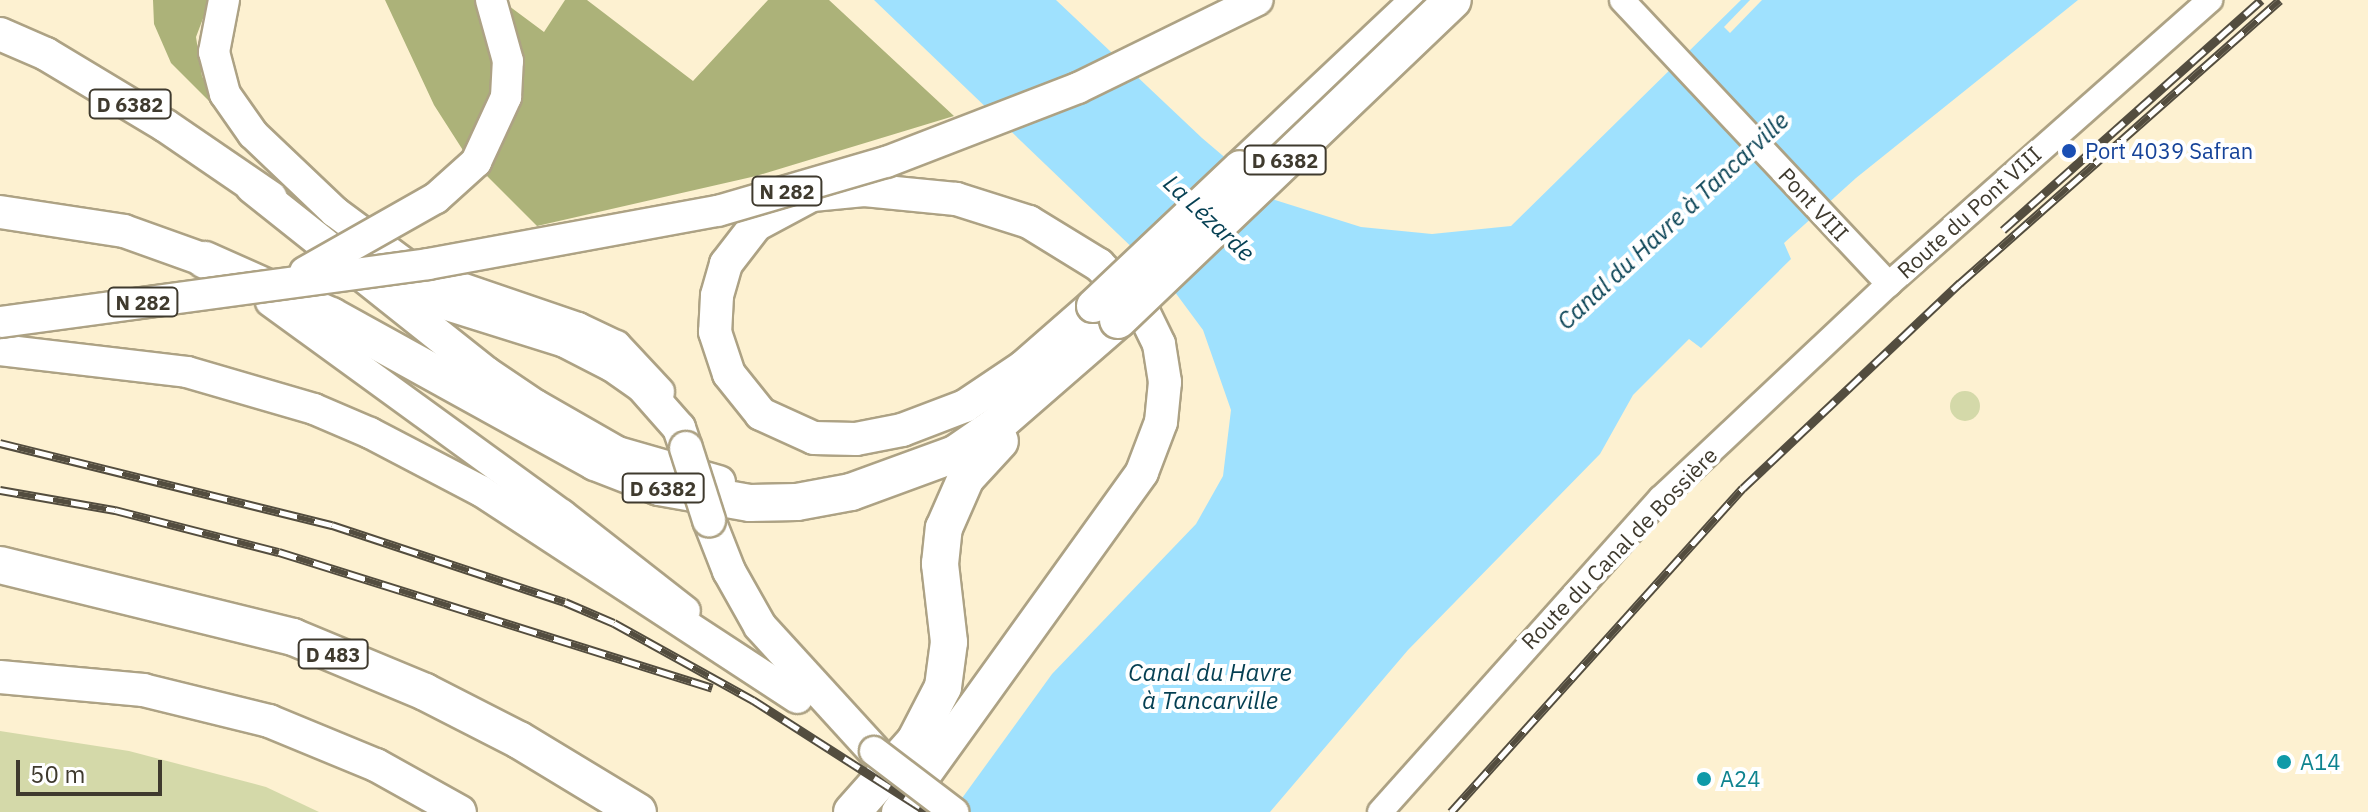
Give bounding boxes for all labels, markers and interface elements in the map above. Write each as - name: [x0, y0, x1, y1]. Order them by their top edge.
- road number: D 6382: [88, 88, 172, 120]
- water label: Canal du Havre à Tancarville: [1551, 106, 1795, 336]
- place label: Port 4039 Safran: [2085, 138, 2253, 164]
- street label: Route du Pont VIII: [1892, 141, 2046, 283]
- marker: Port 4039 Safran: [2060, 142, 2078, 160]
- road number: D 6382: [1243, 144, 1327, 176]
- street label: Pont VIII: [1774, 162, 1854, 246]
- water label: La Lézarde: [1158, 169, 1260, 267]
- road number: N 282: [751, 175, 823, 207]
- road number: N 282: [107, 286, 179, 318]
- street label: Route du Canal de Bossière: [1516, 442, 1722, 654]
- road number: D 6382: [621, 472, 705, 504]
- road number: D 483: [297, 638, 369, 670]
- water label: Canal du Havre à Tancarville: [1128, 659, 1292, 715]
- scale bar: [20, 744, 166, 794]
- place label: A14: [2300, 749, 2341, 775]
- marker: A14: [2275, 753, 2293, 771]
- text: 50 m: [30, 758, 85, 790]
- place label: A24: [1720, 766, 1761, 792]
- marker: A24: [1695, 770, 1713, 788]

